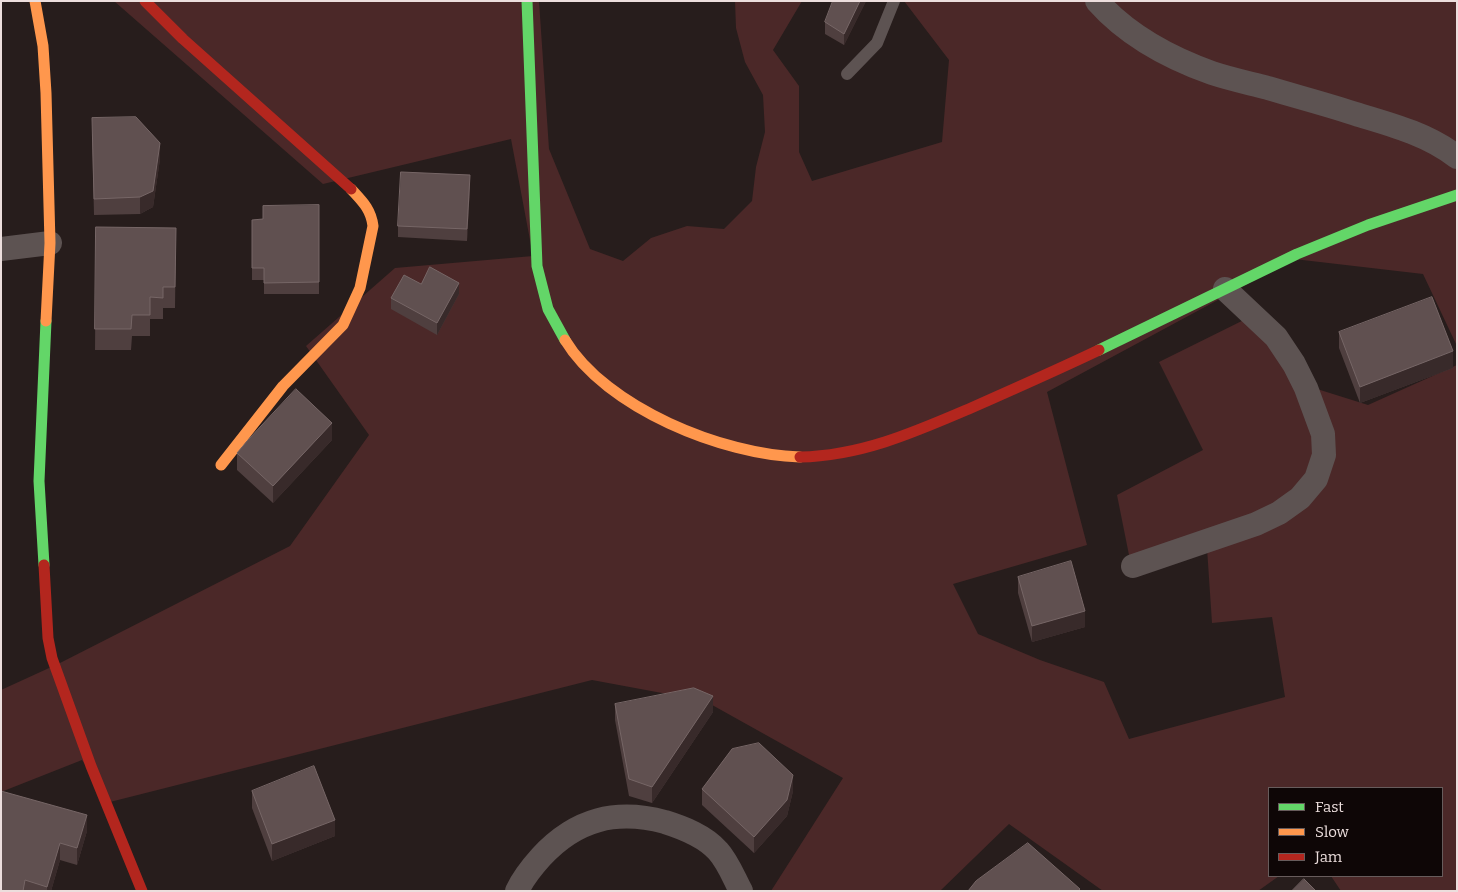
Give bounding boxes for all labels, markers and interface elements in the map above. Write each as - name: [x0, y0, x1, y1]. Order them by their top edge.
- legend: [1268, 787, 1443, 877]
- text: Fast: [1315, 798, 1344, 816]
- text: Slow: [1315, 823, 1349, 841]
- text: Jam: [1315, 848, 1342, 866]

